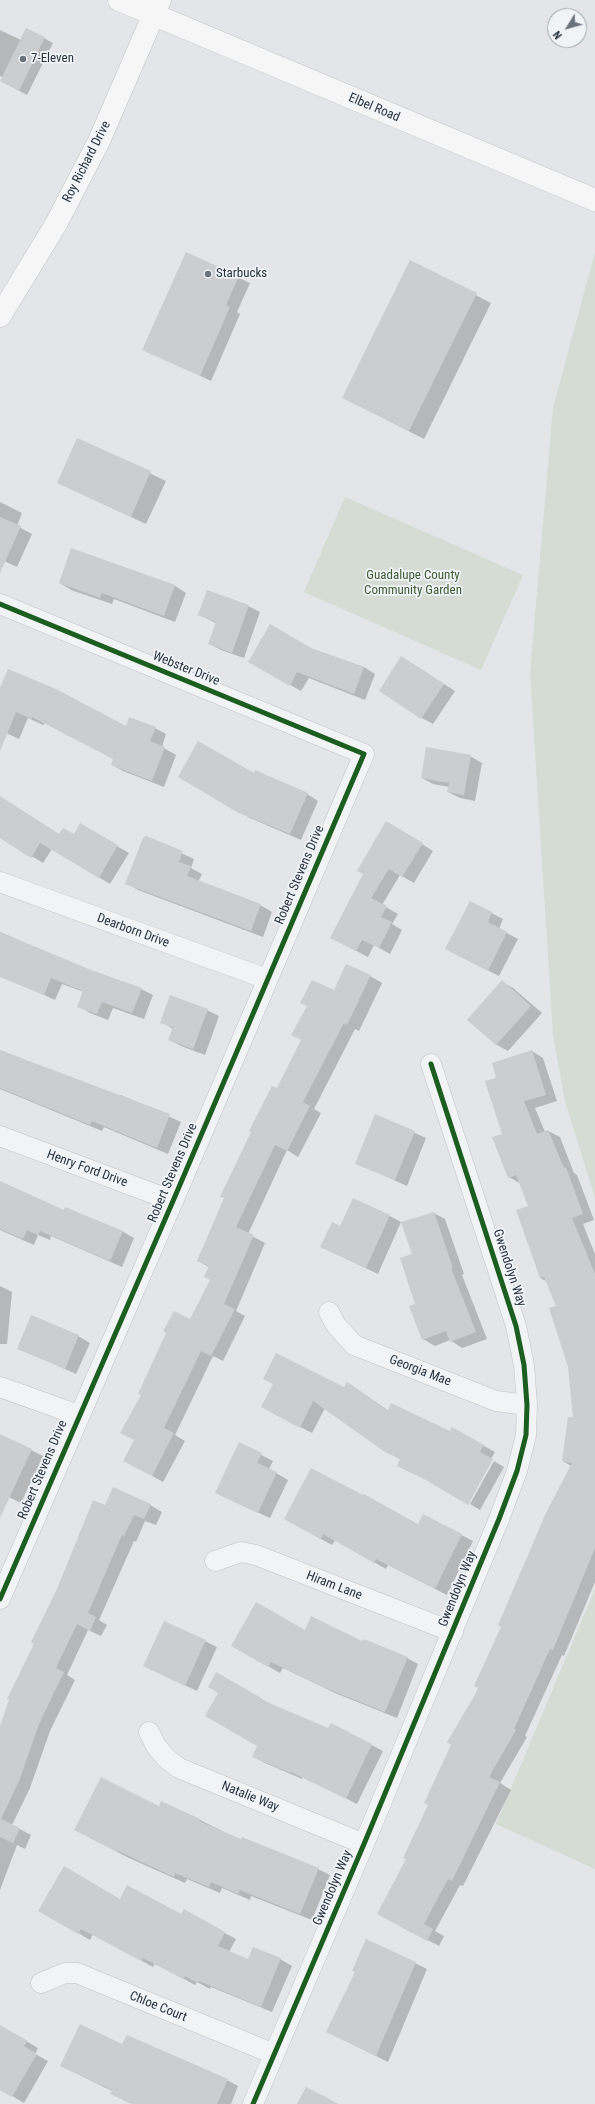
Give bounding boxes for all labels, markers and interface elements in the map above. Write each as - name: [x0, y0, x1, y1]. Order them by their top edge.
- north arrow: [547, 8, 587, 48]
- text: N: [551, 28, 565, 42]
- place label: 7-Eleven: [31, 51, 74, 67]
- marker: 7-Eleven: [18, 54, 28, 64]
- street label: Elbel Road: [346, 90, 402, 126]
- street label: Roy Richard Drive: [60, 119, 114, 205]
- place label: Starbucks: [216, 266, 267, 282]
- marker: Starbucks: [203, 269, 213, 279]
- park label: Guadalupe County Community Garden: [364, 568, 462, 599]
- street label: Webster Drive: [150, 648, 222, 690]
- street label: Robert Stevens Drive: [272, 823, 328, 927]
- street label: Dearborn Drive: [95, 911, 171, 951]
- street label: Robert Stevens Drive: [145, 1121, 201, 1225]
- street label: Henry Ford Drive: [44, 1147, 130, 1191]
- street label: Gwendolyn Way: [489, 1227, 529, 1309]
- street label: Georgia Mae: [387, 1352, 453, 1390]
- street label: Robert Stevens Drive: [15, 1418, 71, 1522]
- street label: Gwendolyn Way: [436, 1549, 480, 1629]
- street label: Hiram Lane: [304, 1568, 364, 1604]
- street label: Natalie Way: [219, 1778, 281, 1816]
- street label: Gwendolyn Way: [310, 1848, 356, 1928]
- street label: Chloe Court: [127, 1988, 189, 2026]

